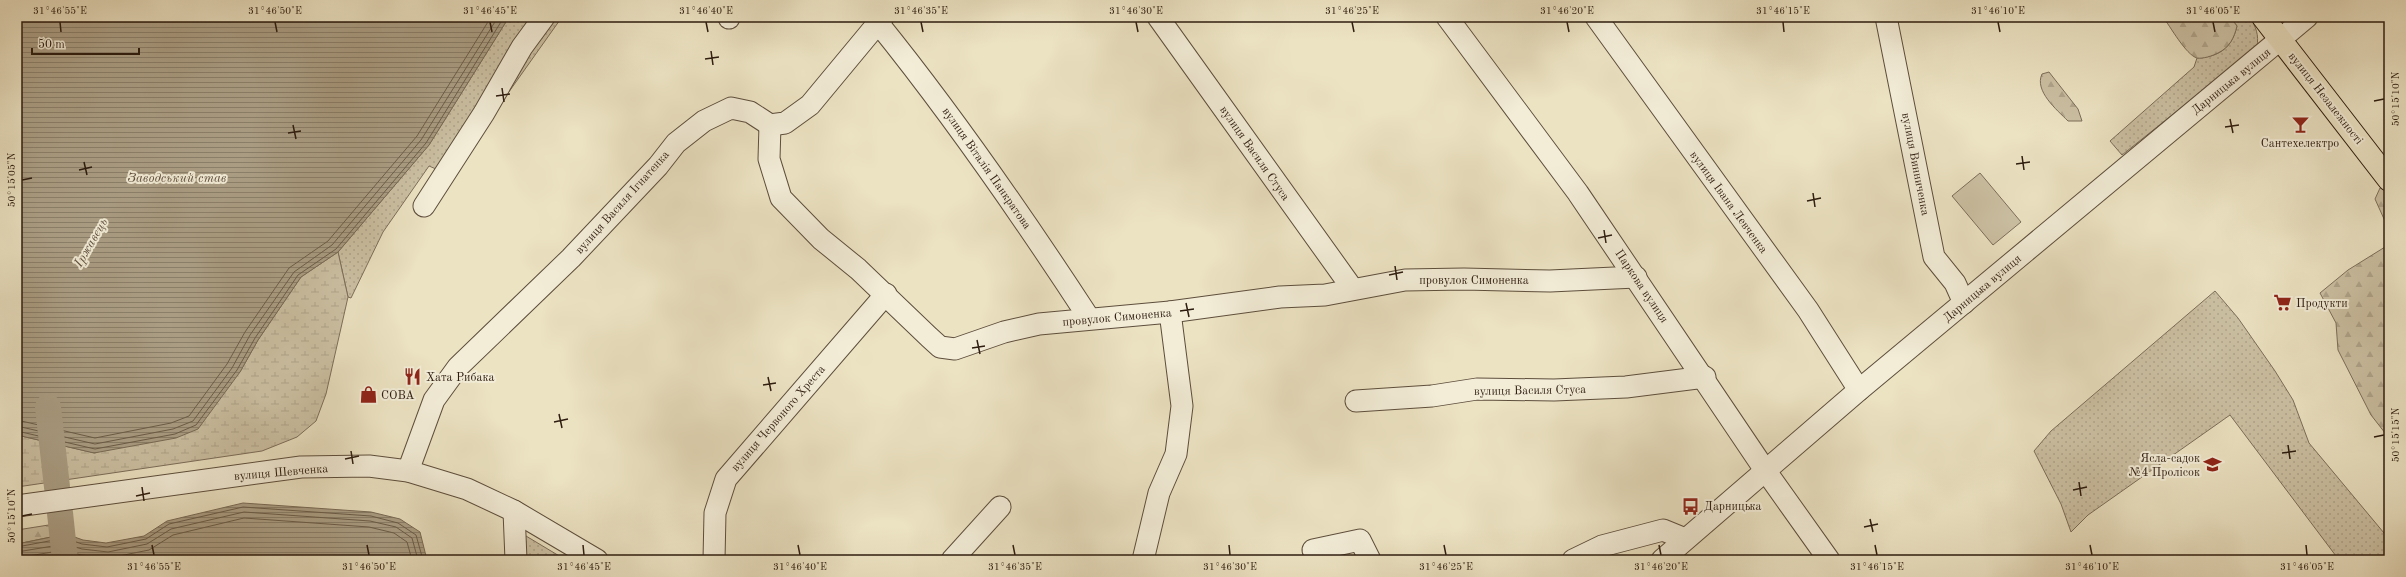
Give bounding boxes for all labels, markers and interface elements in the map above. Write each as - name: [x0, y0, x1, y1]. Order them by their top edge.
- text: 31°46'55"E: [33, 6, 87, 16]
- text: 31°46'50"E: [248, 6, 302, 16]
- text: 31°46'45"E: [463, 6, 517, 16]
- text: 31°46'40"E: [679, 6, 733, 16]
- text: 31°46'35"E: [894, 6, 948, 16]
- text: 31°46'30"E: [1109, 6, 1163, 16]
- text: 31°46'25"E: [1325, 6, 1379, 16]
- text: 31°46'20"E: [1540, 6, 1594, 16]
- text: 31°46'15"E: [1756, 6, 1810, 16]
- text: 31°46'10"E: [1971, 6, 2025, 16]
- text: 31°46'05"E: [2186, 6, 2240, 16]
- scale bar: [32, 30, 139, 56]
- text: 50 m: [38, 38, 65, 51]
- street label: Дарницька вулиця: [2190, 46, 2273, 117]
- street label: вулиця Незалежності: [2286, 50, 2366, 147]
- text: 50°15'10"N: [2391, 71, 2401, 126]
- street label: вулиця Василя Стуса: [1217, 104, 1291, 203]
- street label: вулиця Віталія Панкратова: [940, 105, 1034, 232]
- street label: вулиця Винниченка: [1899, 112, 1931, 217]
- bar icon: Сантехелектро: [2290, 114, 2310, 134]
- place label: Сантехелектро: [2261, 138, 2339, 150]
- street label: вулиця Василя Ігнатенка: [573, 149, 672, 256]
- street label: вулиця Івана Левченка: [1687, 149, 1769, 256]
- text: 50°15'05"N: [7, 152, 17, 207]
- water label: Заводський став: [128, 172, 227, 185]
- water label: Іржавець: [72, 216, 110, 270]
- street label: Паркова вулиця: [1612, 248, 1670, 325]
- street label: Дарницька вулиця: [1941, 253, 2024, 325]
- street label: провулок Симоненка: [1419, 275, 1529, 287]
- supermarket icon: Продукти: [2273, 293, 2293, 313]
- place label: Продукти: [2296, 298, 2348, 310]
- street label: провулок Симоненка: [1062, 307, 1172, 329]
- street label: вулиця Червоного Хреста: [729, 363, 828, 474]
- restaurant icon: Хата Рибака: [403, 367, 423, 387]
- place label: Хата Рибака: [426, 372, 494, 384]
- street label: вулиця Василя Стуса: [1474, 384, 1586, 398]
- shop icon: СОВА: [358, 385, 378, 405]
- place label: СОВА: [381, 390, 414, 402]
- text: 50°15'15"N: [2391, 407, 2401, 462]
- place label: Ясла-садок №4 Пролісок: [2129, 453, 2200, 479]
- school or university icon: Ясла-садок №4 Пролісок: [2203, 455, 2223, 475]
- street label: вулиця Шевченка: [233, 463, 329, 483]
- text: 50°15'10"N: [7, 488, 17, 543]
- bus stop icon: Дарницька: [1681, 496, 1701, 516]
- place label: Дарницька: [1704, 501, 1762, 513]
- text: 31°46'55"E: [127, 562, 181, 572]
- text: 31°46'50"E: [342, 562, 396, 572]
- text: 31°46'45"E: [557, 562, 611, 572]
- text: 31°46'40"E: [773, 562, 827, 572]
- text: 31°46'35"E: [988, 562, 1042, 572]
- text: 31°46'30"E: [1203, 562, 1257, 572]
- text: 31°46'25"E: [1419, 562, 1473, 572]
- text: 31°46'20"E: [1634, 562, 1688, 572]
- text: 31°46'15"E: [1850, 562, 1904, 572]
- text: 31°46'10"E: [2065, 562, 2119, 572]
- text: 31°46'05"E: [2280, 562, 2334, 572]

